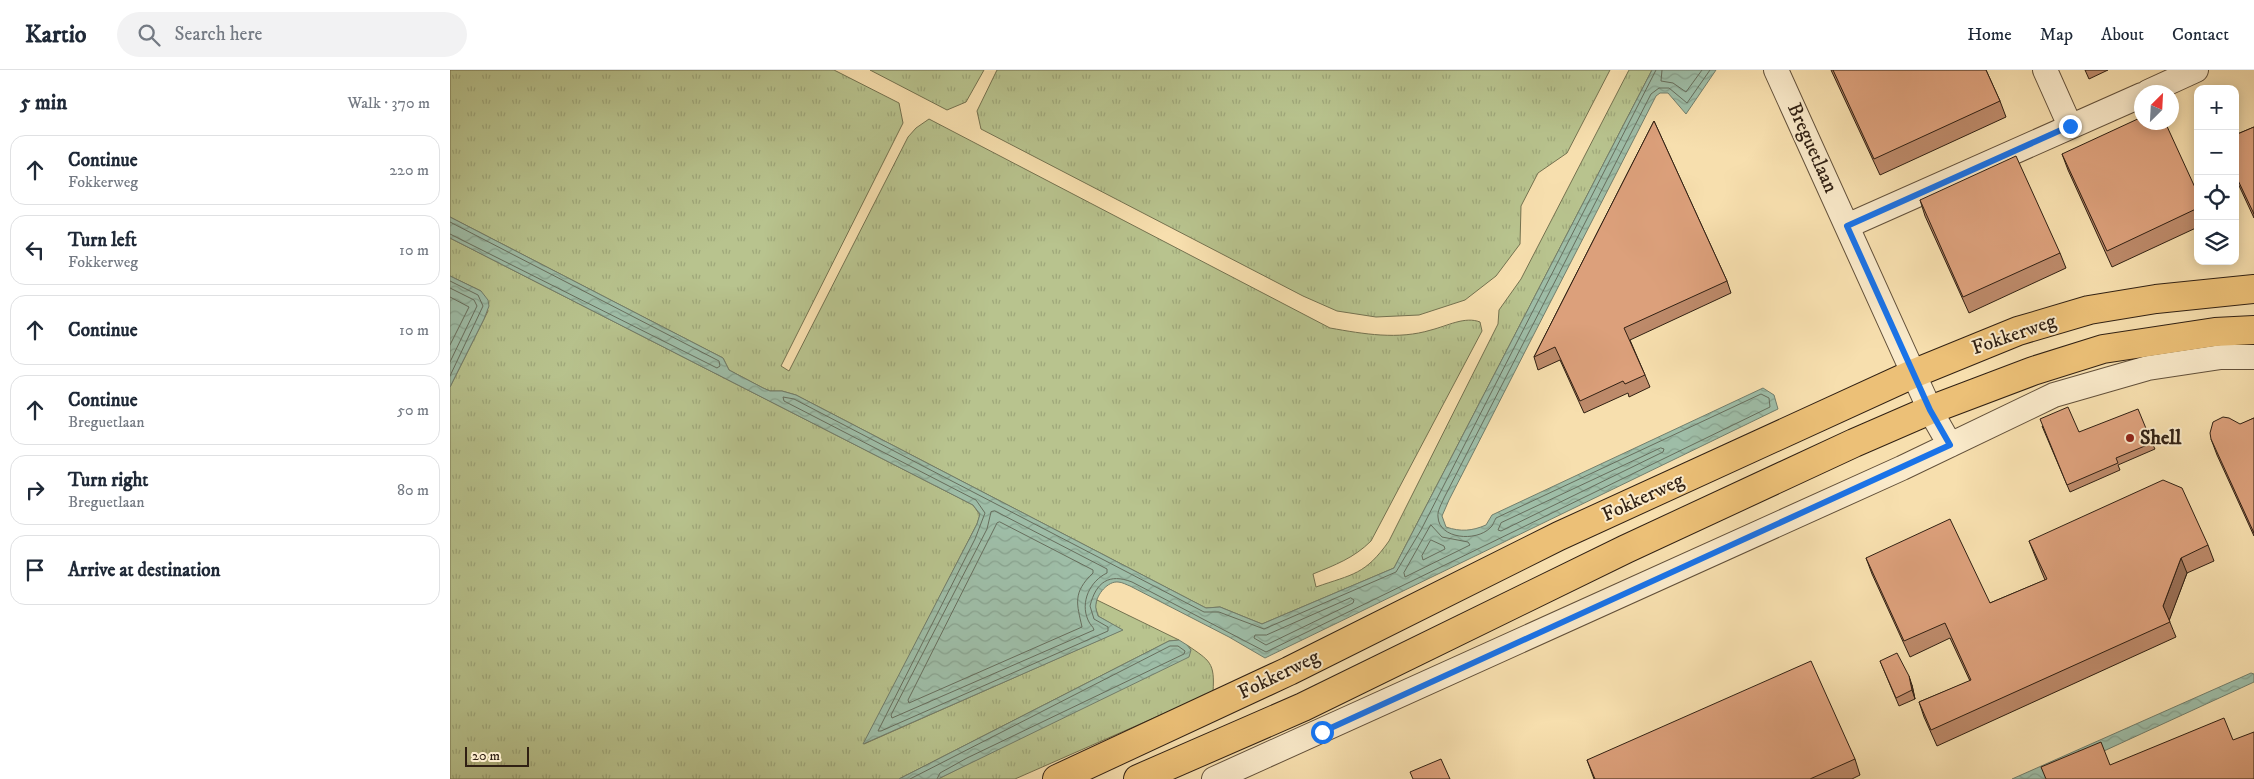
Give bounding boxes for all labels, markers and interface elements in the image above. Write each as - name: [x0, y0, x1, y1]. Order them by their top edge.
- search box: [117, 12, 467, 57]
- text: Kartio: [25, 20, 87, 50]
- icon: search: [135, 21, 163, 49]
- text: Search here: [175, 23, 262, 46]
- text: Home: [1967, 24, 2012, 46]
- text: Map: [2040, 24, 2073, 46]
- text: About: [2101, 24, 2144, 46]
- text: Contact: [2172, 24, 2229, 46]
- north arrow: [2134, 85, 2179, 130]
- map controls: [2194, 85, 2239, 265]
- button: +: [2194, 85, 2239, 130]
- text: 5 min: [20, 90, 67, 116]
- text: Walk · 370 m: [348, 93, 430, 113]
- street label: Breguetlaan: [1781, 99, 1843, 197]
- route end: [2059, 115, 2082, 138]
- button: −: [2194, 130, 2239, 175]
- text: Continue: [68, 149, 138, 172]
- icon: ahead: [21, 156, 49, 184]
- text: 220 m: [389, 160, 429, 180]
- text: Fokkerweg: [68, 172, 138, 192]
- button: locate: [2194, 175, 2239, 220]
- button: layers: [2194, 220, 2239, 265]
- text: Turn left: [68, 229, 137, 252]
- icon: left: [21, 236, 49, 264]
- text: 10 m: [399, 240, 429, 260]
- text: Fokkerweg: [68, 252, 138, 272]
- street label: Fokkerweg: [1969, 309, 2060, 361]
- icon: ahead: [21, 316, 49, 344]
- text: Continue: [68, 319, 138, 342]
- text: 10 m: [399, 320, 429, 340]
- text: Continue: [68, 389, 138, 412]
- icon: ahead: [21, 396, 49, 424]
- text: 50 m: [397, 400, 429, 420]
- text: Breguetlaan: [68, 412, 145, 432]
- place label: Shell: [2140, 426, 2182, 451]
- marker: Shell: [2124, 432, 2136, 444]
- street label: Fokkerweg: [1598, 468, 1688, 528]
- text: Turn right: [68, 469, 148, 492]
- icon: right: [21, 476, 49, 504]
- text: 80 m: [397, 480, 429, 500]
- text: Breguetlaan: [68, 492, 145, 512]
- icon: arrive: [21, 556, 49, 584]
- text: Arrive at destination: [68, 559, 220, 582]
- street label: Fokkerweg: [1234, 644, 1324, 705]
- route start: [1311, 721, 1334, 744]
- scale bar: [465, 744, 529, 767]
- text: 20 m: [472, 747, 500, 765]

